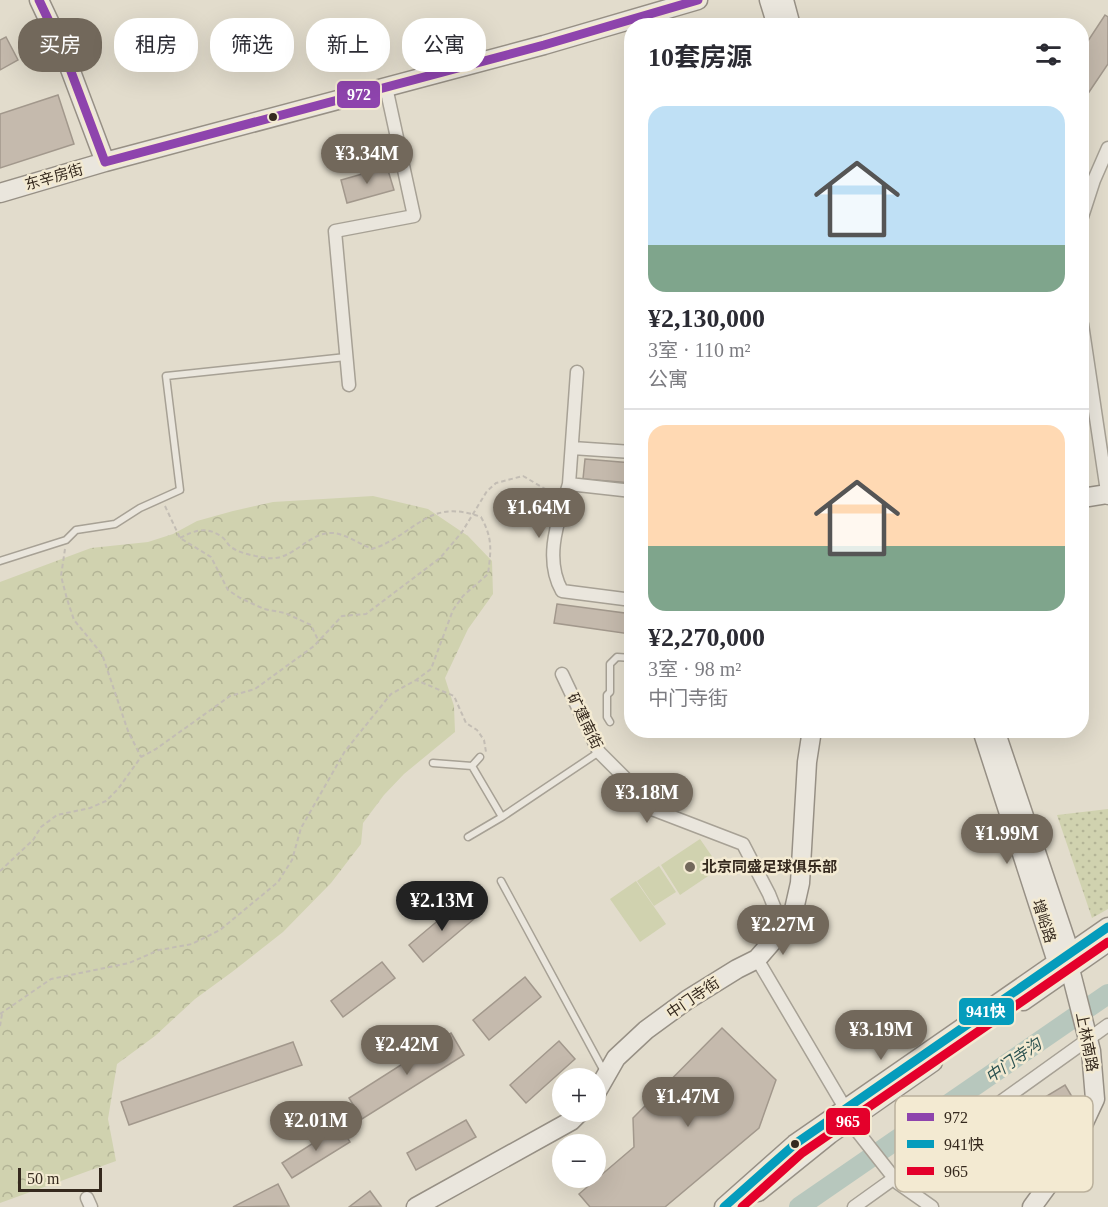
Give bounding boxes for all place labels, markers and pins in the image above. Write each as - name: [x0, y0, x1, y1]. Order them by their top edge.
- unlabelled marker: [267, 111, 279, 123]
- pin: ¥3.34M: [318, 134, 416, 185]
- pin: ¥1.64M: [490, 488, 588, 539]
- pin: ¥3.18M: [598, 773, 696, 824]
- pin: ¥1.99M: [958, 814, 1056, 865]
- place label: 北京同盛足球俱乐部: [702, 858, 837, 875]
- marker: 北京同盛足球俱乐部: [683, 860, 697, 874]
- pin: ¥2.13M: [393, 881, 491, 932]
- pin: ¥2.27M: [734, 905, 832, 956]
- pin: ¥3.19M: [832, 1010, 930, 1061]
- pin: ¥2.42M: [358, 1025, 456, 1076]
- pin: ¥1.47M: [639, 1077, 737, 1128]
- pin: ¥2.01M: [267, 1101, 365, 1152]
- unlabelled marker: [789, 1138, 801, 1150]

